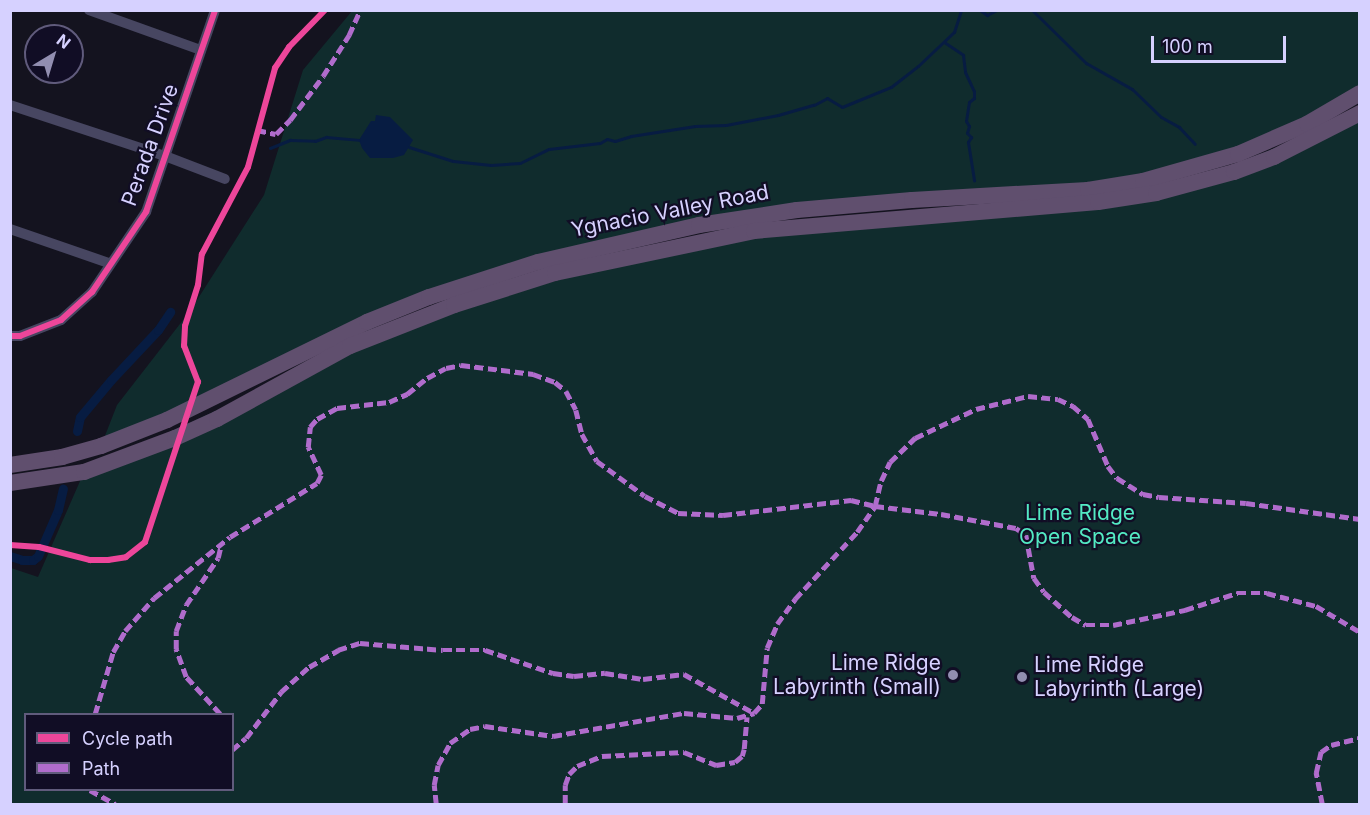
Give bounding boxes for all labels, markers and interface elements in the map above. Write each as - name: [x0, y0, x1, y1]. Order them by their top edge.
- north arrow: [24, 24, 84, 84]
- scale bar: [1154, 24, 1289, 62]
- text: N: [53, 30, 75, 53]
- text: 100 m: [1162, 36, 1213, 57]
- street label: Perada Drive: [116, 81, 184, 209]
- street label: Ygnacio Valley Road: [569, 179, 771, 243]
- park label: Lime Ridge Open Space: [1019, 500, 1141, 550]
- place label: Lime Ridge Labyrinth (Small): [773, 650, 941, 700]
- place label: Lime Ridge Labyrinth (Large): [1034, 652, 1204, 702]
- marker: Lime Ridge Labyrinth (Small): [946, 668, 960, 682]
- marker: Lime Ridge Labyrinth (Large): [1015, 670, 1029, 684]
- legend: [24, 713, 234, 791]
- text: Cycle path: [82, 728, 173, 749]
- text: Path: [82, 758, 120, 779]

